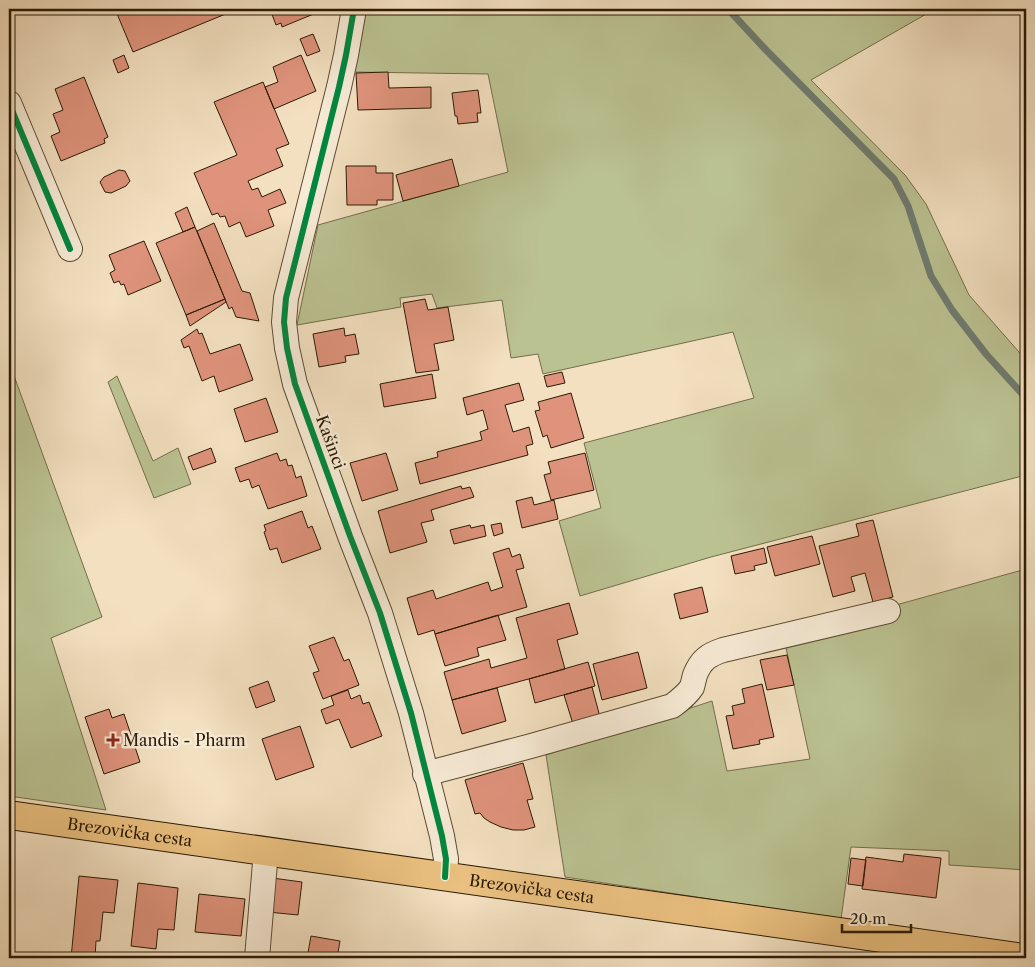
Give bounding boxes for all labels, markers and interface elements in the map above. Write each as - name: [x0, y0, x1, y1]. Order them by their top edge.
- street label: Kašinci: [312, 412, 350, 472]
- place label: Mandis - Pharm: [123, 730, 246, 750]
- marker: Mandis - Pharm: [107, 734, 119, 746]
- street label: Brezovička cesta: [66, 813, 194, 851]
- street label: Brezovička cesta: [468, 870, 596, 907]
- scale bar: [842, 902, 911, 934]
- text: 20 m: [850, 909, 886, 928]

